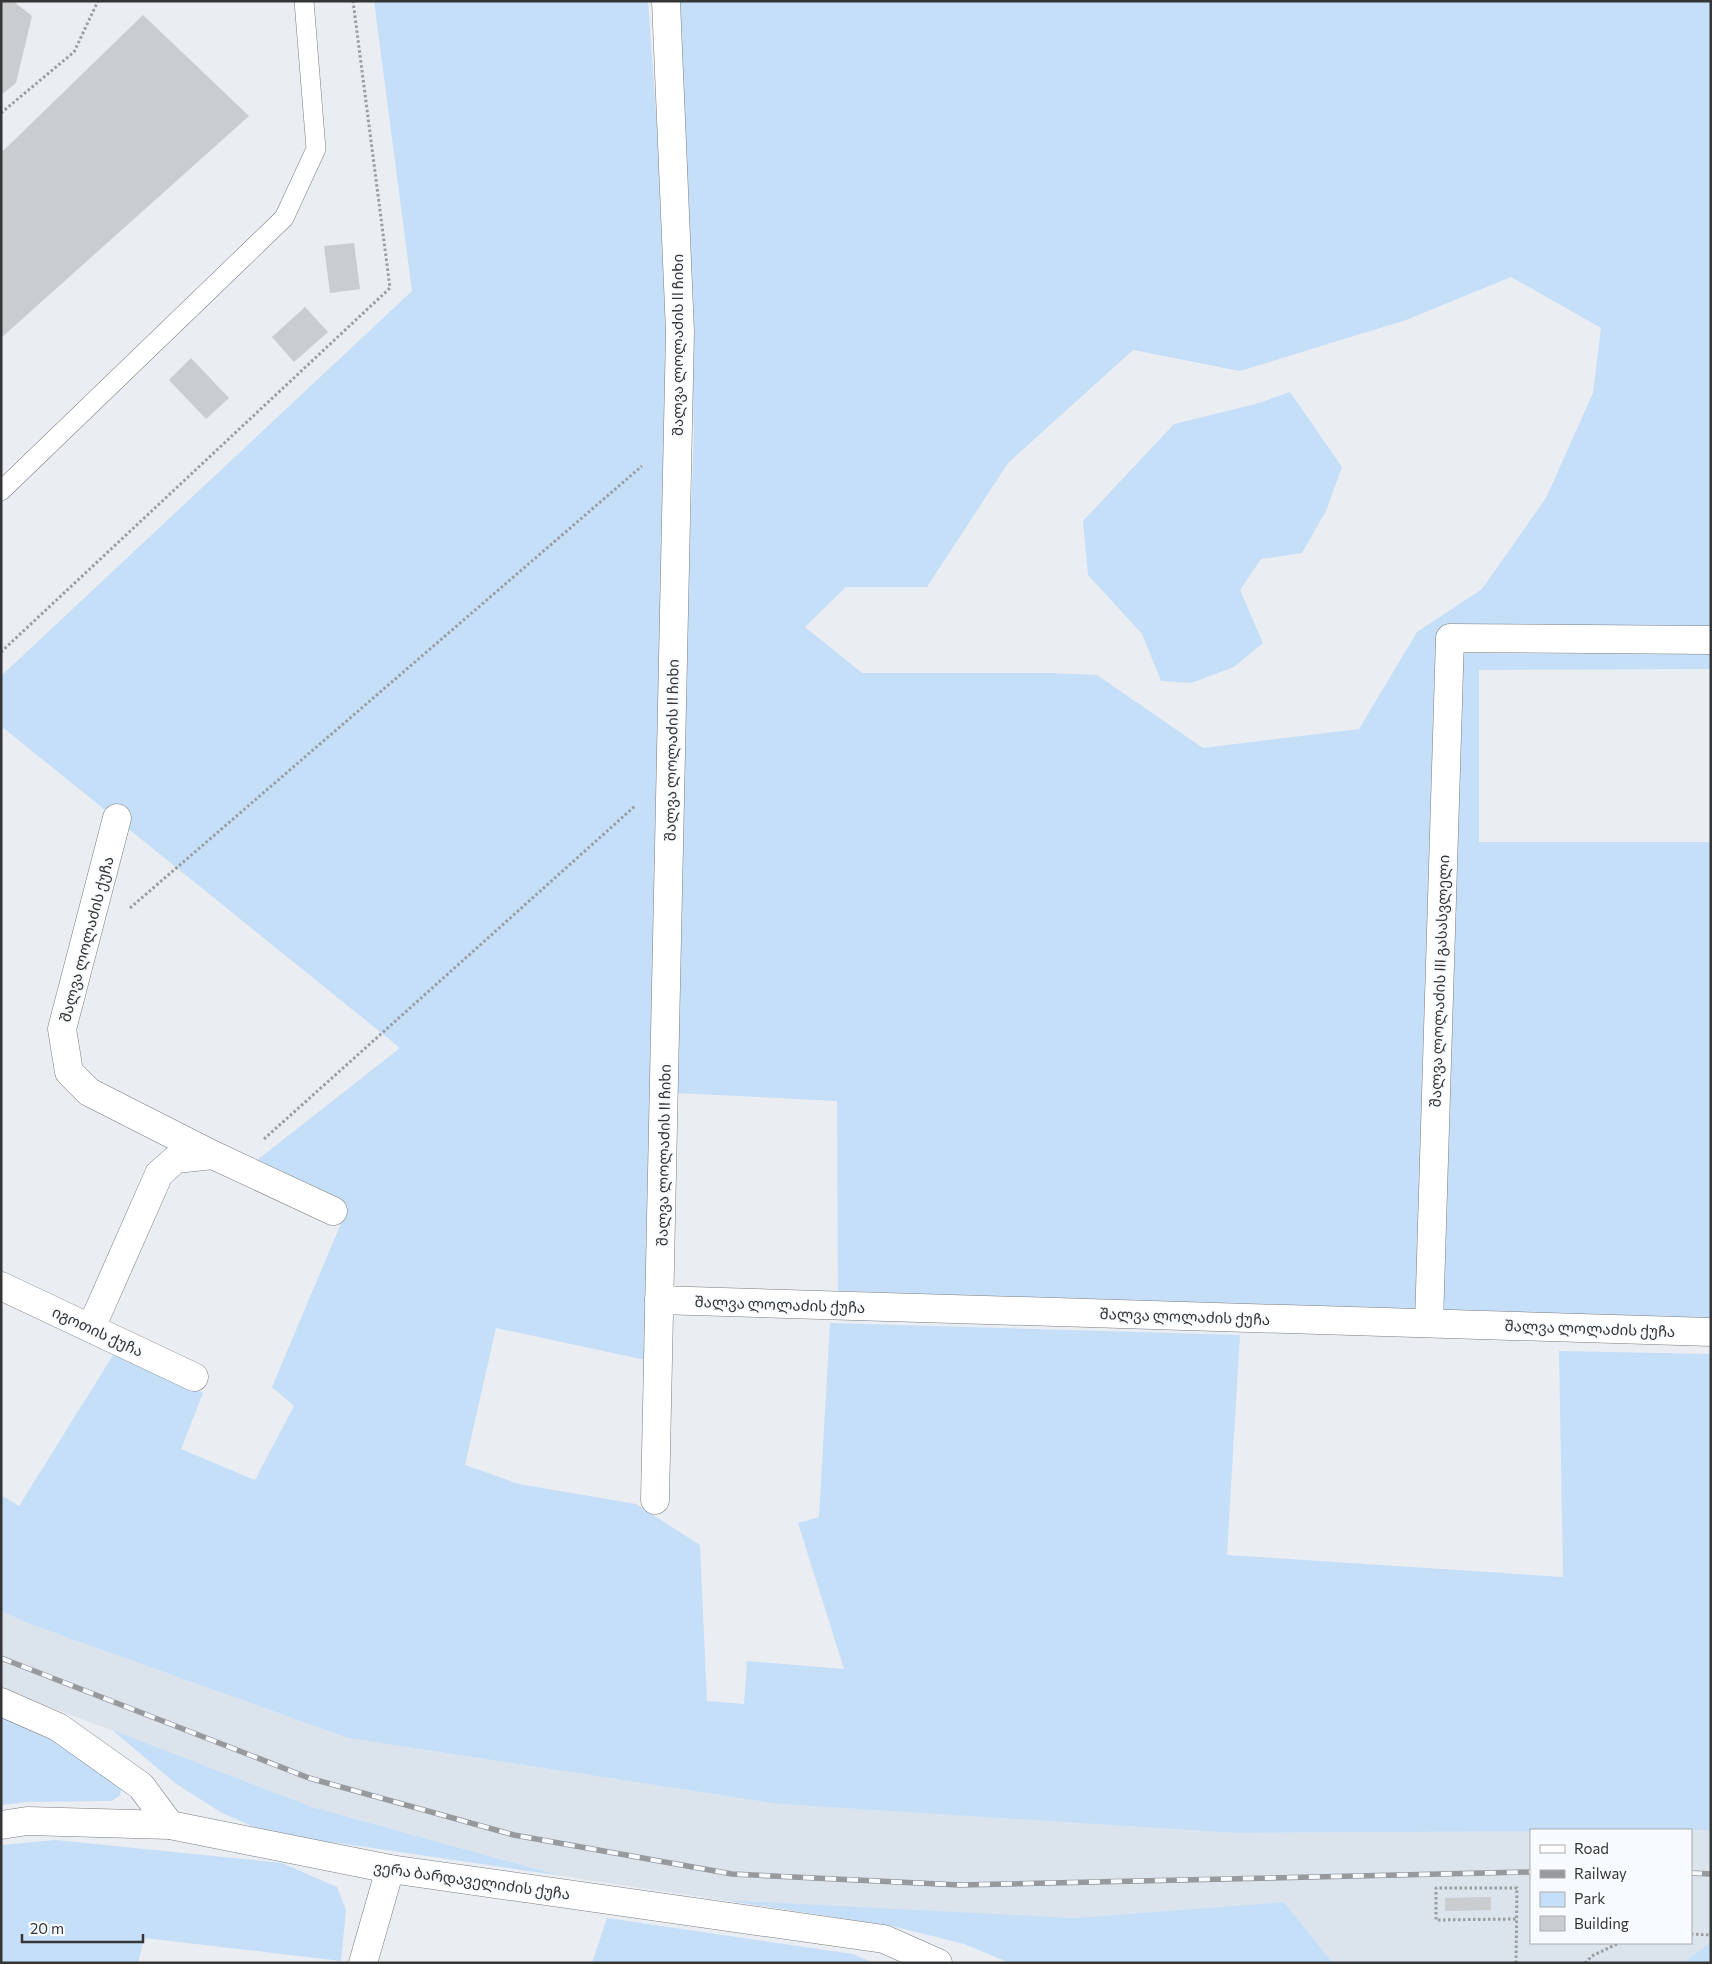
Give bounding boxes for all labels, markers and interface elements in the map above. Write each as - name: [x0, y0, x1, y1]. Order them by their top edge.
- street label: შალვა ლოლაძის II ჩიხი: [668, 254, 687, 436]
- street label: შალვა ლოლაძის II ჩიხი: [660, 659, 683, 841]
- street label: შალვა ლოლაძის ქუჩა: [55, 854, 118, 1024]
- street label: შალვა ლოლაძის III გასასვლელი: [1426, 854, 1453, 1108]
- street label: შალვა ლოლაძის II ჩიხი: [652, 1064, 675, 1246]
- street label: შალვა ლოლაძის ქუჩა: [694, 1292, 866, 1317]
- street label: იგოთის ქუჩა: [49, 1302, 146, 1361]
- street label: შალვა ლოლაძის ქუჩა: [1099, 1304, 1271, 1329]
- street label: შალვა ლოლაძის ქუჩა: [1504, 1316, 1676, 1341]
- legend: [1530, 1829, 1692, 1944]
- text: Road: [1574, 1839, 1609, 1857]
- street label: ვერა ბარდაველიძის ქუჩა: [372, 1857, 571, 1904]
- text: Railway: [1574, 1864, 1627, 1882]
- text: Park: [1574, 1889, 1605, 1907]
- scale bar: [22, 1912, 144, 1944]
- text: Building: [1574, 1914, 1629, 1932]
- text: 20 m: [30, 1919, 64, 1937]

